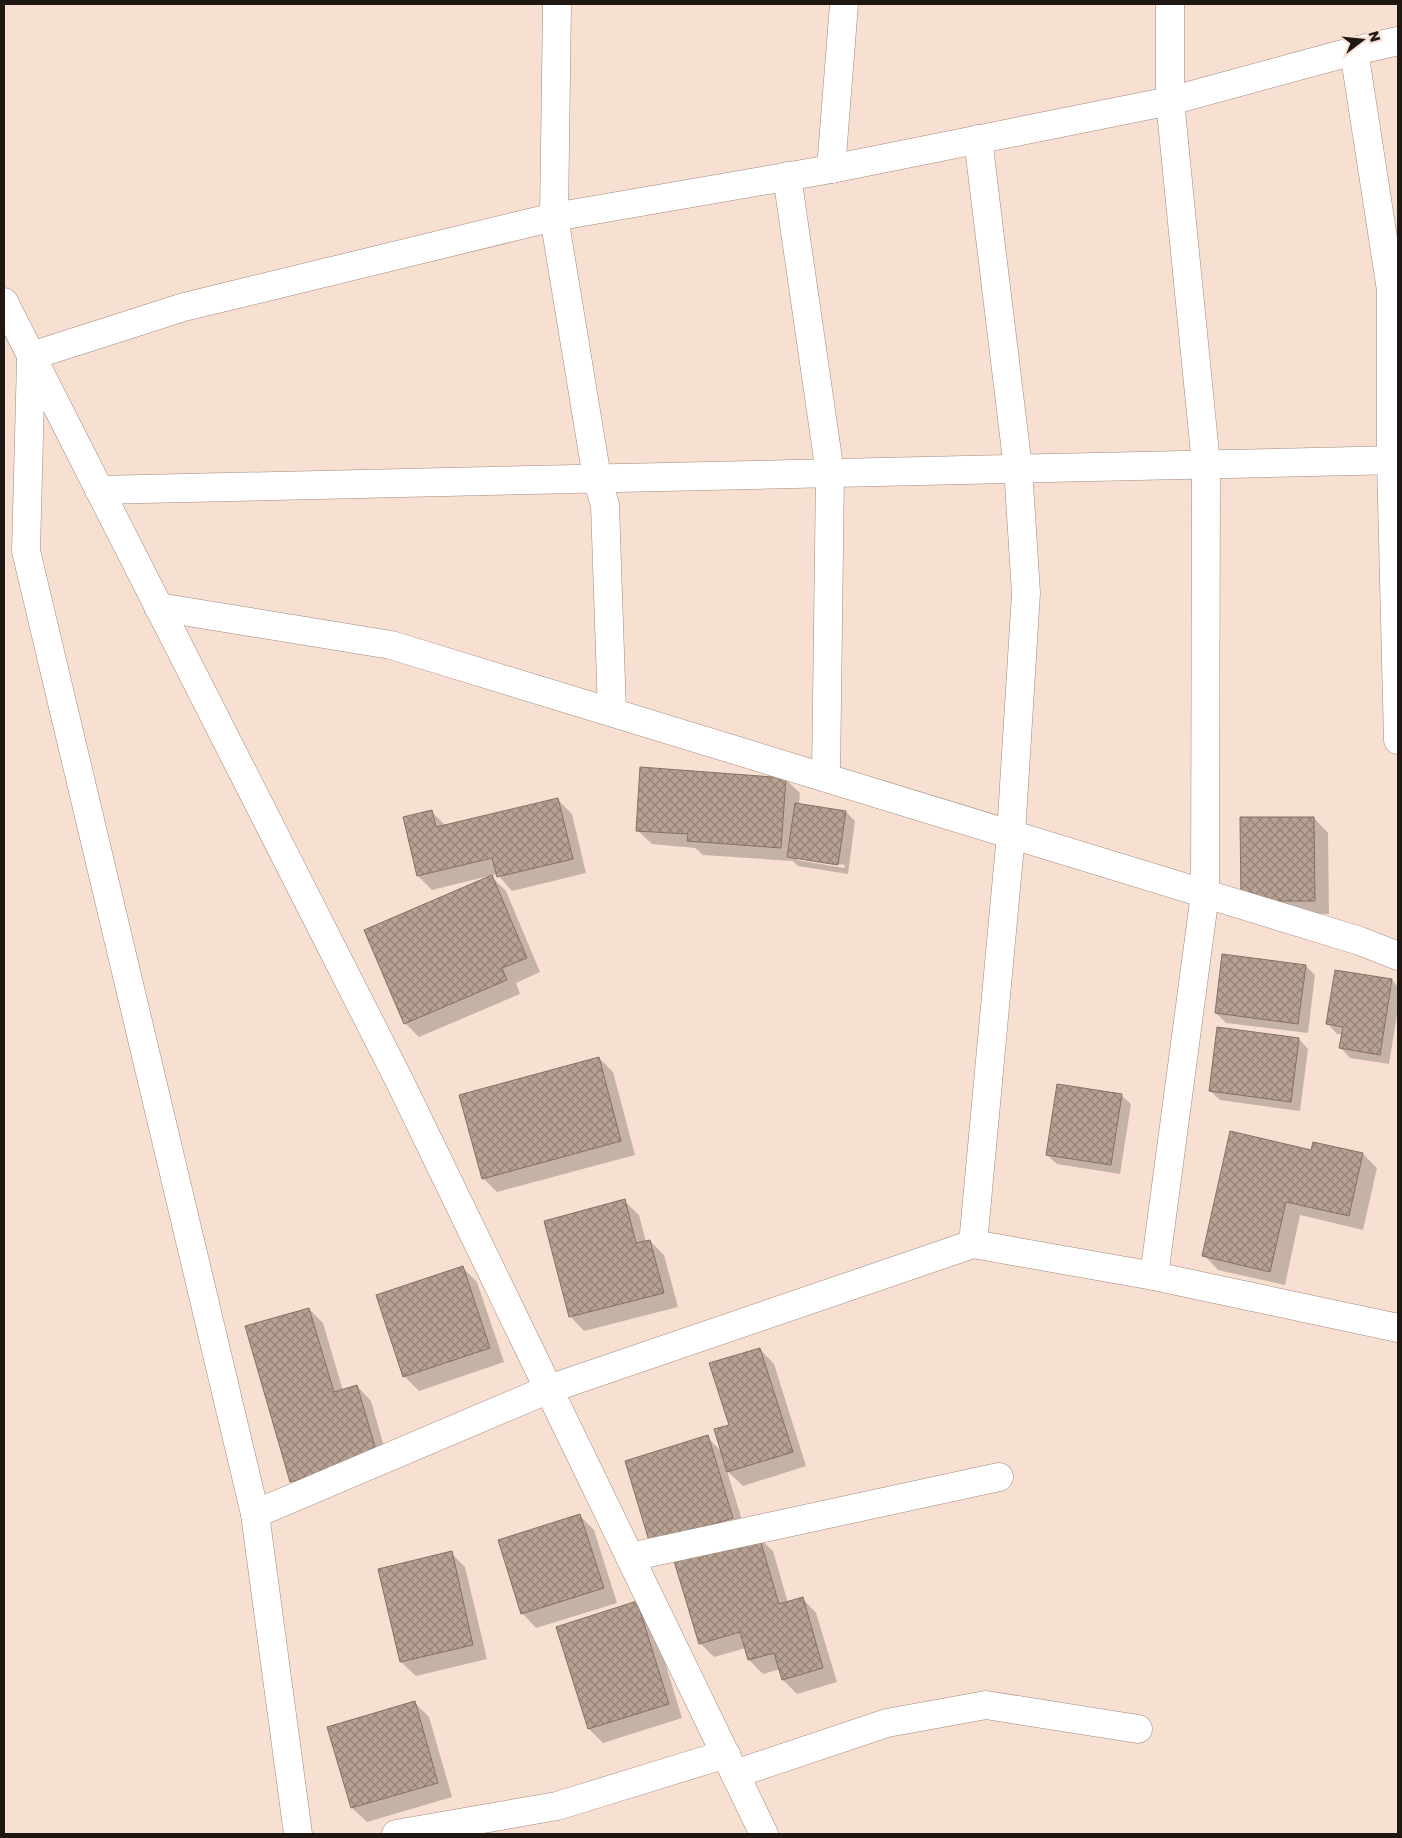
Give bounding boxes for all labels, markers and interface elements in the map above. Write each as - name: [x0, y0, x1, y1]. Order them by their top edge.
- north arrow: [1337, 15, 1387, 65]
- text: N: [1365, 29, 1385, 44]

